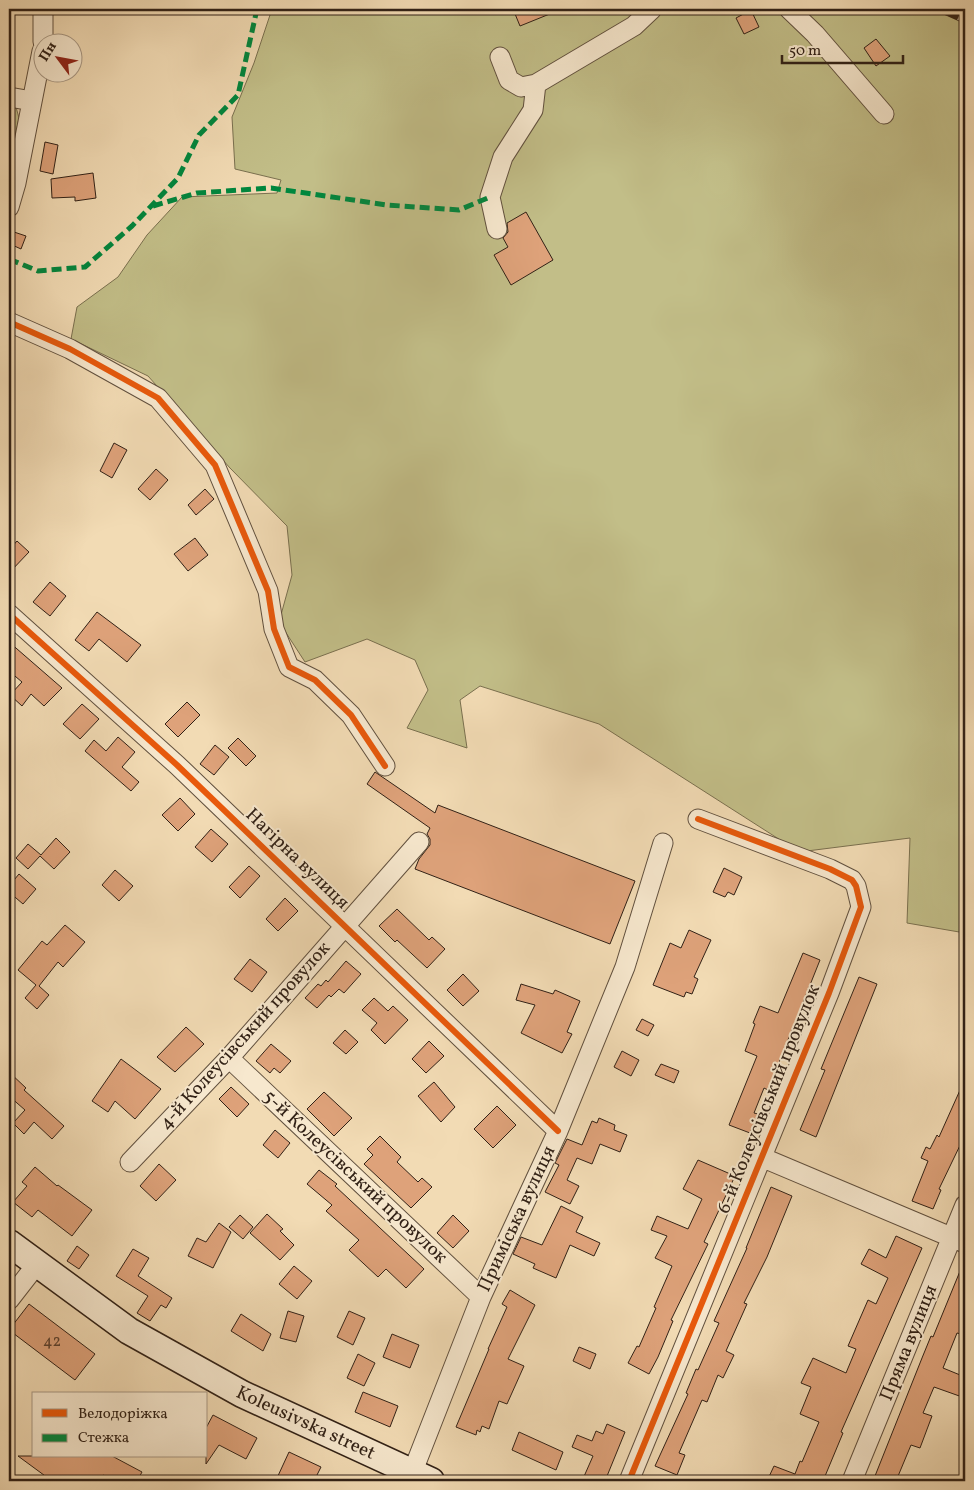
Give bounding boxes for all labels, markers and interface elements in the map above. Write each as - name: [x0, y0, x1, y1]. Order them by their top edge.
- north arrow: [32, 32, 82, 82]
- scale bar: [782, 32, 903, 64]
- text: Пн: [35, 38, 62, 65]
- text: 50 m: [789, 41, 821, 62]
- street label: Нагірна вулиця: [239, 803, 355, 916]
- street label: 4-й Колеусівський провулок: [153, 936, 337, 1136]
- street label: 6-й Колеусівський провулок: [711, 981, 827, 1217]
- street label: 5-й Колеусівський провулок: [257, 1084, 453, 1270]
- street label: Приміська вулиця: [472, 1142, 562, 1296]
- street label: Пряма вулиця: [874, 1281, 944, 1405]
- house number: 42: [43, 1331, 61, 1353]
- street label: Koleusivska street: [232, 1380, 380, 1467]
- legend: [32, 1392, 208, 1458]
- text: Велодоріжка: [78, 1404, 168, 1425]
- text: Стежка: [78, 1428, 129, 1449]

